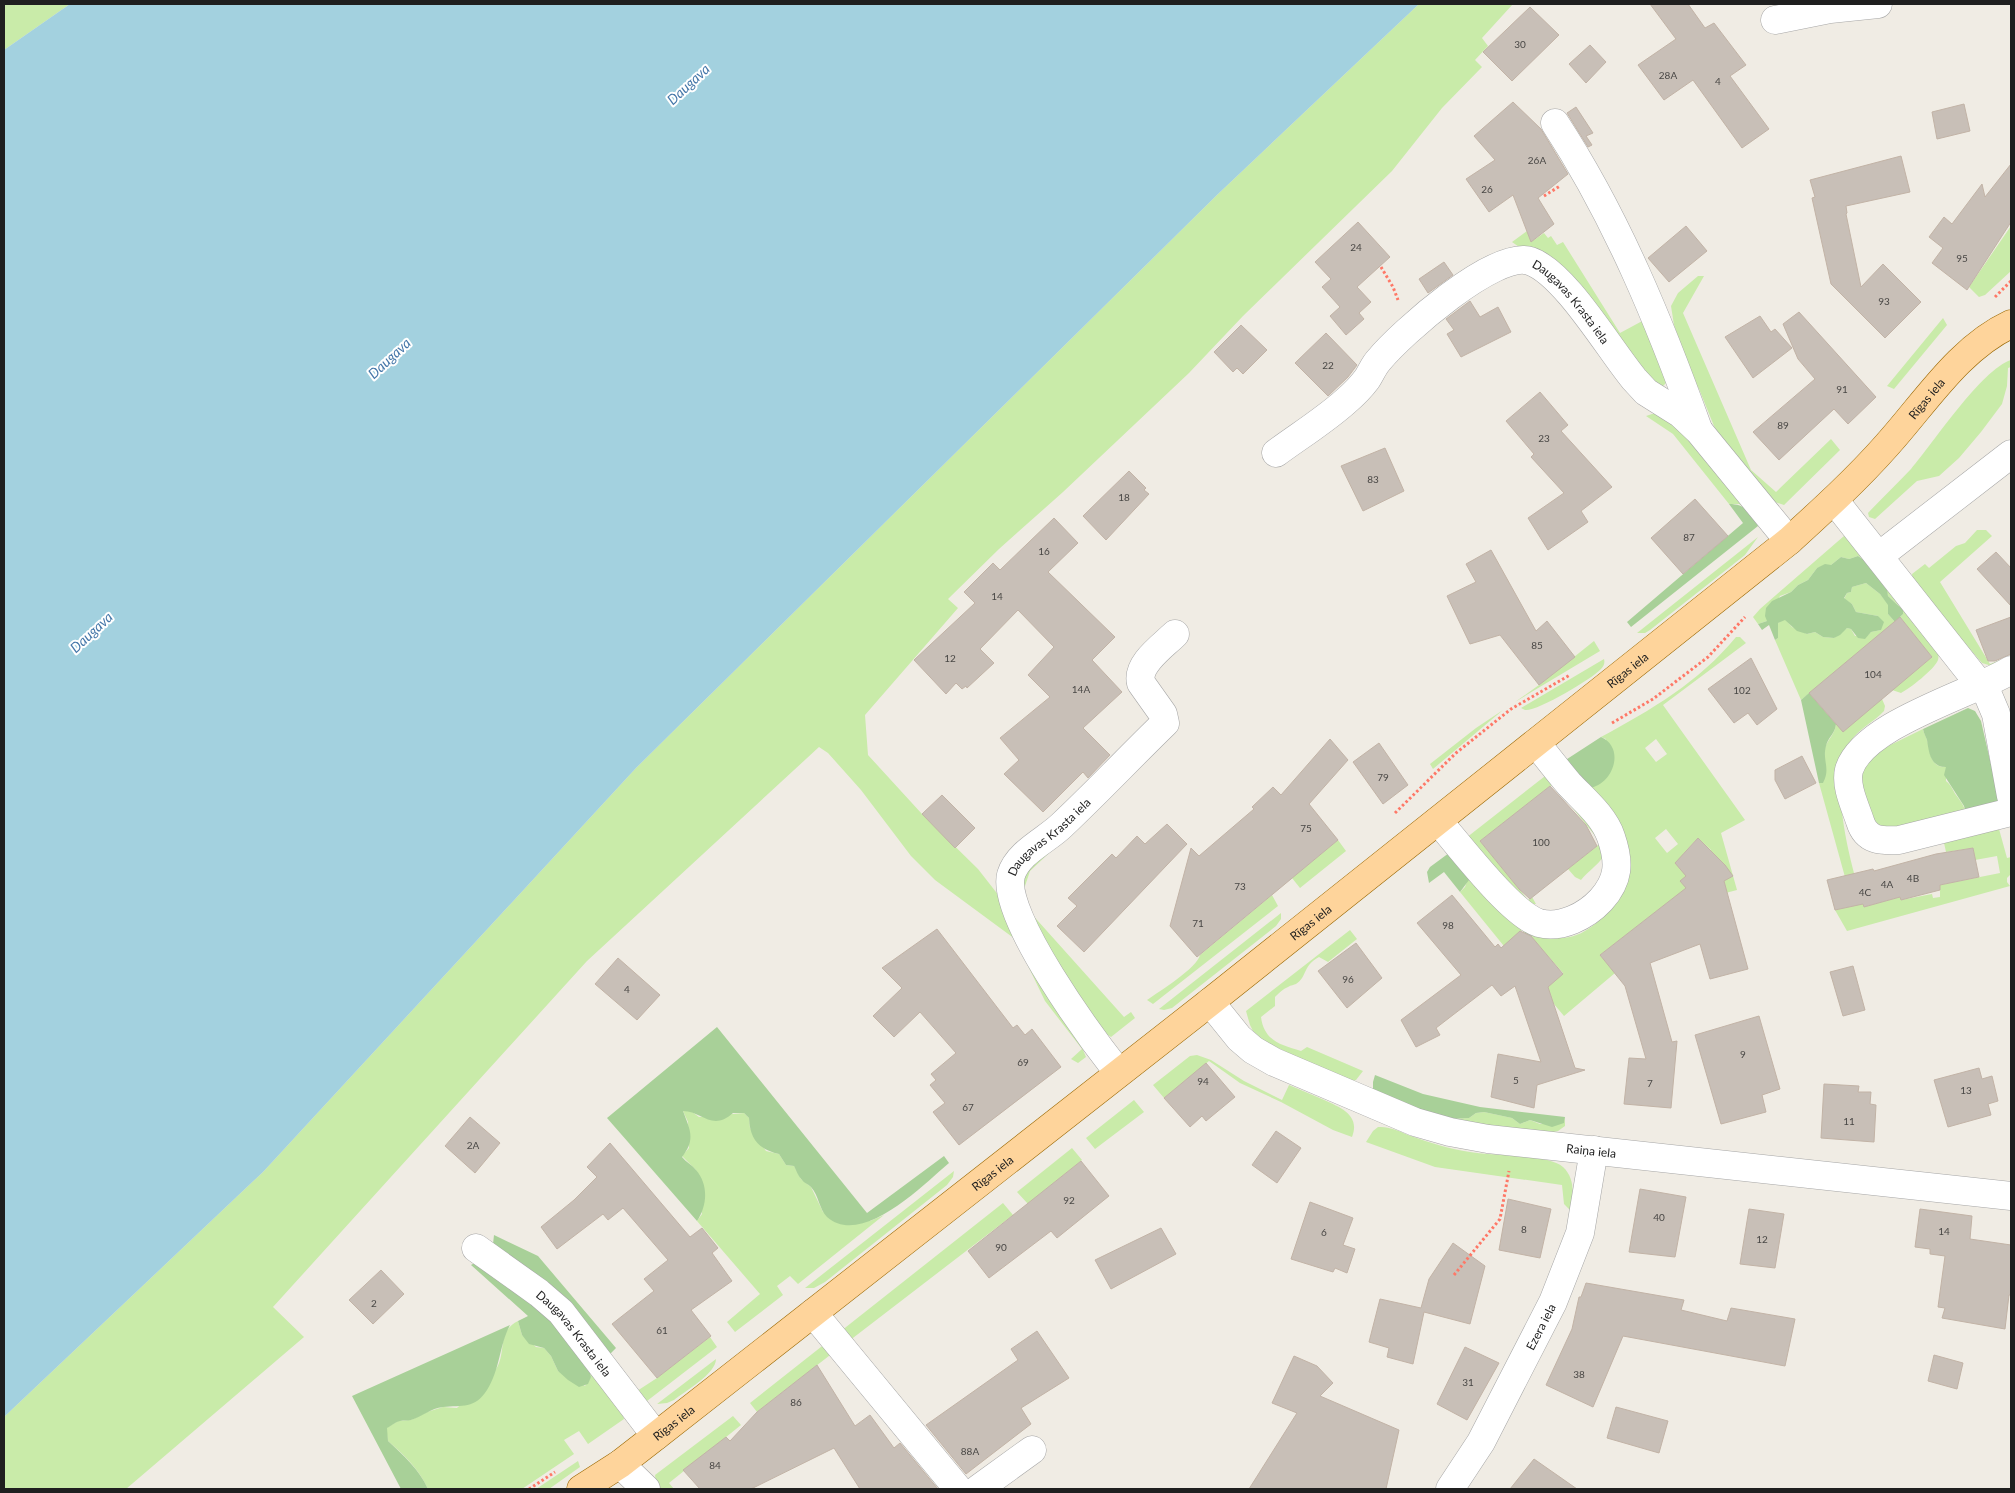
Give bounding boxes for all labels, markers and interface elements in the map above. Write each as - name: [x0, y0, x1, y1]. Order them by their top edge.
- house number: 30: [1514, 38, 1526, 50]
- water label: Daugava: [663, 60, 713, 108]
- house number: 28A: [1659, 69, 1677, 81]
- house number: 4: [1715, 75, 1721, 87]
- house number: 26A: [1528, 154, 1546, 166]
- house number: 26: [1481, 183, 1493, 195]
- house number: 24: [1350, 241, 1362, 253]
- house number: 95: [1956, 252, 1968, 264]
- street label: Daugavas Krasta iela: [1530, 256, 1613, 347]
- house number: 93: [1878, 295, 1890, 307]
- water label: Daugava: [364, 334, 414, 382]
- house number: 22: [1322, 359, 1334, 371]
- street label: Rīgas iela: [1905, 375, 1948, 422]
- house number: 91: [1836, 383, 1848, 395]
- house number: 89: [1777, 419, 1789, 431]
- house number: 23: [1538, 432, 1550, 444]
- house number: 83: [1367, 473, 1379, 485]
- house number: 18: [1118, 491, 1130, 503]
- house number: 87: [1683, 531, 1695, 543]
- house number: 16: [1038, 545, 1050, 557]
- house number: 14: [991, 590, 1003, 602]
- water label: Daugava: [66, 608, 116, 656]
- house number: 85: [1531, 639, 1543, 651]
- street label: Rīgas iela: [1603, 649, 1651, 691]
- house number: 12: [944, 652, 956, 664]
- house number: 104: [1864, 668, 1882, 680]
- house number: 14A: [1072, 683, 1090, 695]
- house number: 102: [1733, 684, 1751, 696]
- house number: 79: [1377, 771, 1389, 783]
- street label: Daugavas Krasta iela: [1004, 794, 1093, 878]
- house number: 75: [1300, 822, 1312, 834]
- house number: 100: [1532, 836, 1550, 848]
- house number: 4B: [1907, 872, 1919, 884]
- house number: 4A: [1881, 878, 1894, 890]
- house number: 73: [1234, 880, 1246, 892]
- house number: 4C: [1859, 886, 1872, 898]
- street label: Rīgas iela: [1287, 901, 1334, 943]
- house number: 71: [1192, 917, 1204, 929]
- house number: 98: [1442, 919, 1454, 931]
- house number: 96: [1342, 973, 1354, 985]
- house number: 4: [624, 983, 630, 995]
- house number: 9: [1740, 1048, 1746, 1060]
- house number: 69: [1017, 1056, 1029, 1068]
- house number: 5: [1513, 1074, 1519, 1086]
- house number: 94: [1197, 1075, 1209, 1087]
- house number: 7: [1647, 1077, 1653, 1089]
- house number: 13: [1960, 1084, 1972, 1096]
- house number: 67: [962, 1101, 974, 1113]
- house number: 11: [1843, 1115, 1855, 1127]
- house number: 2A: [467, 1139, 480, 1151]
- street label: Raiņa iela: [1566, 1140, 1617, 1160]
- street label: Rīgas iela: [968, 1152, 1016, 1194]
- house number: 92: [1063, 1194, 1075, 1206]
- house number: 40: [1653, 1211, 1665, 1223]
- house number: 8: [1521, 1223, 1527, 1235]
- house number: 14: [1938, 1225, 1950, 1237]
- house number: 6: [1321, 1226, 1327, 1238]
- house number: 12: [1756, 1233, 1768, 1245]
- house number: 90: [995, 1241, 1007, 1253]
- street label: Daugavas Krasta iela: [533, 1287, 615, 1379]
- house number: 2: [371, 1297, 377, 1309]
- street label: Ezera iela: [1522, 1301, 1558, 1352]
- house number: 61: [656, 1324, 668, 1336]
- house number: 38: [1573, 1368, 1585, 1380]
- house number: 31: [1462, 1376, 1474, 1388]
- house number: 86: [790, 1396, 802, 1408]
- street label: Rīgas iela: [650, 1401, 697, 1443]
- house number: 88A: [961, 1445, 979, 1457]
- house number: 84: [709, 1459, 721, 1471]

